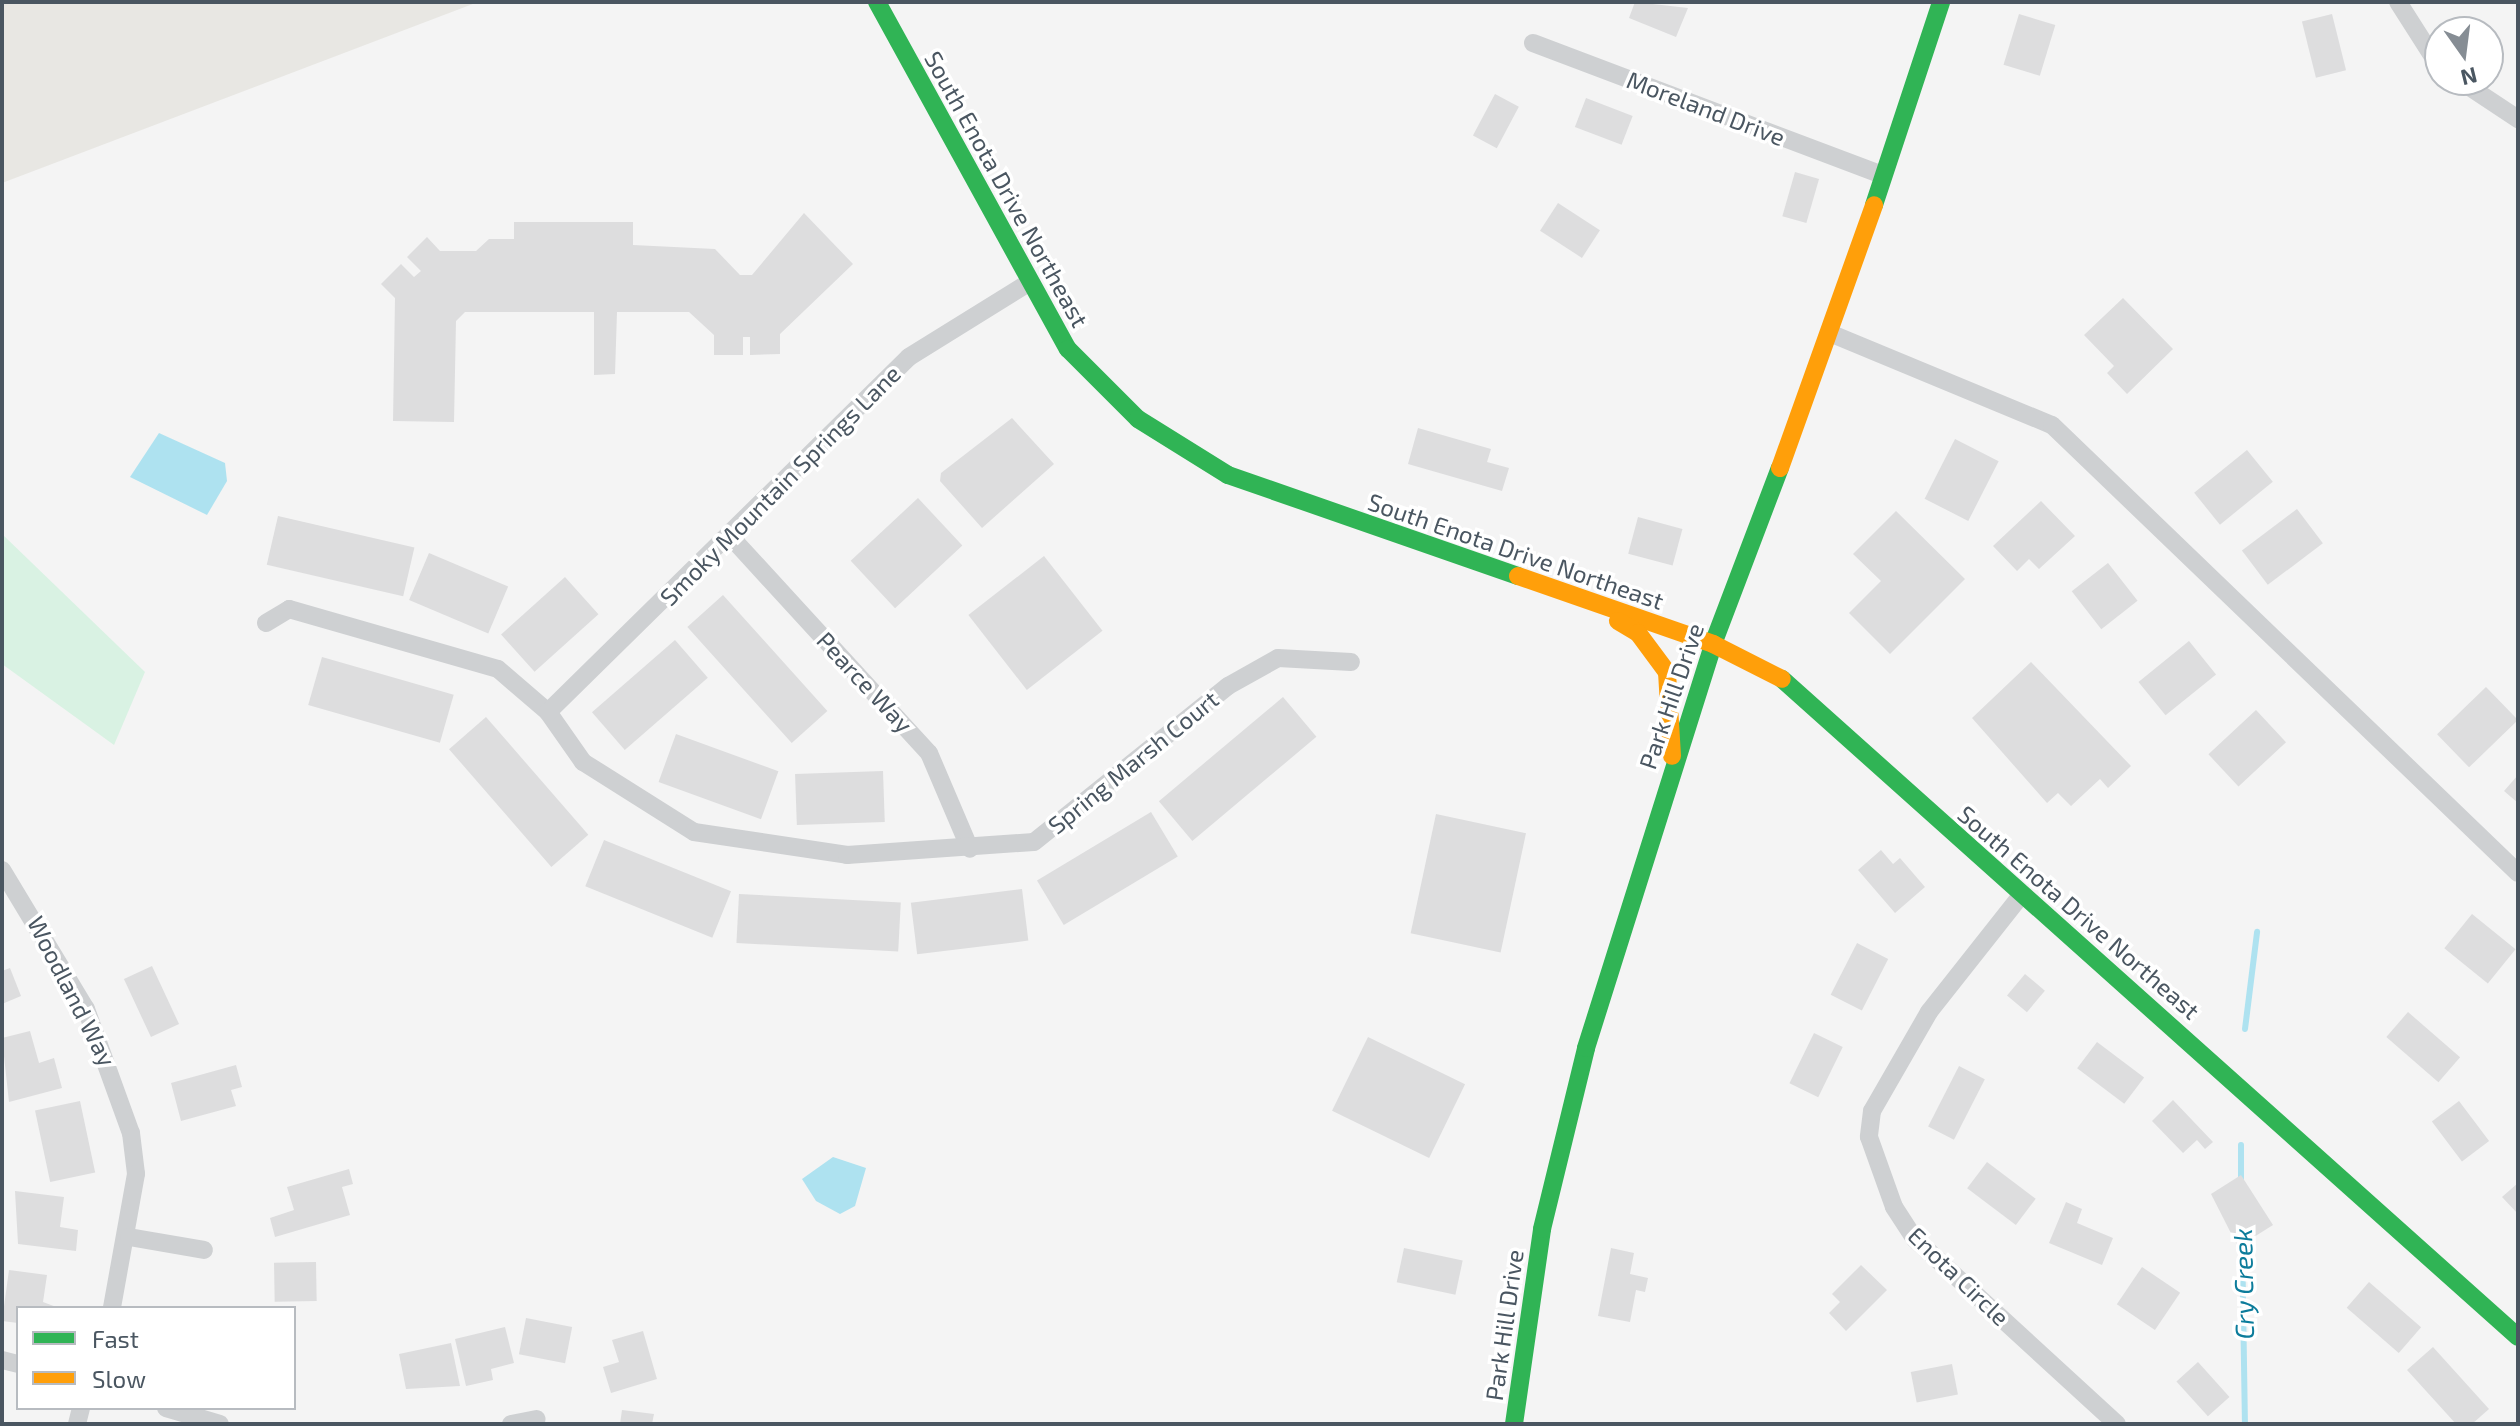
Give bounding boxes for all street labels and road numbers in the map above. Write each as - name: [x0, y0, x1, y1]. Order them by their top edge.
- street label: South Enota Drive Northeast: [919, 46, 1095, 332]
- street label: Moreland Drive: [1623, 65, 1789, 151]
- street label: Smoky Mountain Springs Lane: [654, 359, 906, 611]
- street label: South Enota Drive Northeast: [1364, 487, 1668, 615]
- street label: Park Hill Drive: [1632, 619, 1710, 773]
- street label: Pearce Way: [811, 626, 919, 738]
- street label: Spring Marsh Court: [1042, 684, 1224, 840]
- street label: South Enota Drive Northeast: [1952, 799, 2206, 1025]
- street label: Woodland Way: [22, 911, 122, 1071]
- street label: Enota Circle: [1902, 1221, 2016, 1331]
- street label: Park Hill Drive: [1479, 1247, 1529, 1403]

